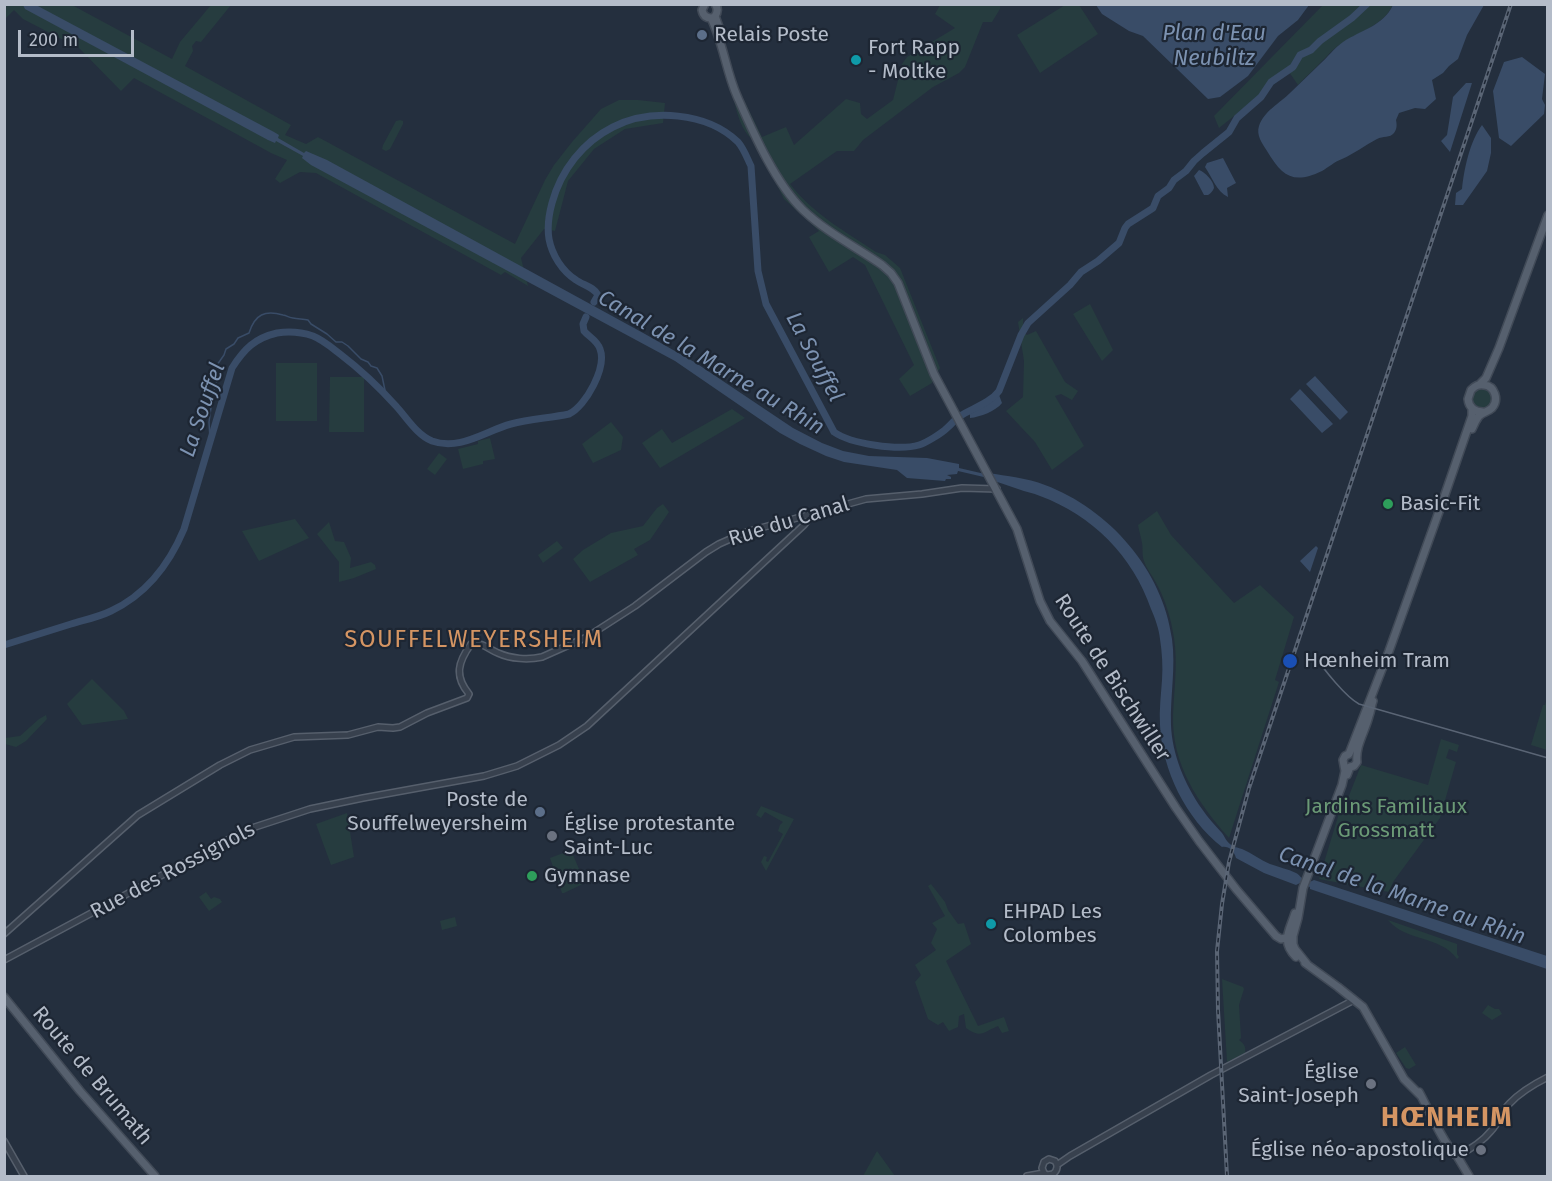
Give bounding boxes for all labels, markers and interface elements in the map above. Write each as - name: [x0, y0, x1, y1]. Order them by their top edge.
- scale bar: [21, 18, 136, 56]
- water label: Plan d'Eau Neubiltz: [1162, 21, 1266, 72]
- place label: Relais Poste: [714, 22, 829, 48]
- marker: Relais Poste: [695, 28, 709, 42]
- text: 200 m: [29, 29, 78, 51]
- place label: Fort Rapp - Moltke: [868, 35, 960, 85]
- marker: Fort Rapp - Moltke: [849, 53, 863, 67]
- water label: Canal de la Marne au Rhin: [593, 285, 829, 441]
- water label: La Souffel: [779, 308, 849, 406]
- water label: La Souffel: [175, 360, 231, 460]
- place label: Basic-Fit: [1400, 491, 1480, 517]
- street label: Rue du Canal: [726, 492, 852, 552]
- marker: Basic-Fit: [1381, 497, 1395, 511]
- street label: Route de Bischwiller: [1049, 590, 1175, 766]
- district label: SOUFFELWEYERSHEIM: [344, 626, 604, 654]
- place label: Hœnheim Tram: [1304, 648, 1450, 674]
- marker: Hœnheim Tram: [1281, 652, 1299, 670]
- place label: Poste de Souffelweyersheim: [347, 787, 528, 837]
- park label: Jardins Familiaux Grossmatt: [1305, 794, 1467, 844]
- marker: Poste de Souffelweyersheim: [533, 805, 547, 819]
- place label: Église protestante Saint-Luc: [564, 811, 735, 861]
- street label: Rue des Rossignols: [86, 817, 260, 925]
- marker: Église protestante Saint-Luc: [545, 829, 559, 843]
- water label: Canal de la Marne au Rhin: [1275, 841, 1529, 951]
- place label: Gymnase: [544, 863, 630, 889]
- marker: Gymnase: [525, 869, 539, 883]
- place label: EHPAD Les Colombes: [1003, 899, 1102, 949]
- marker: EHPAD Les Colombes: [984, 917, 998, 931]
- street label: Route de Brumath: [27, 1002, 157, 1150]
- place label: Église Saint-Joseph: [1238, 1059, 1359, 1109]
- marker: Église Saint-Joseph: [1364, 1077, 1378, 1091]
- district label: HŒNHEIM: [1381, 1102, 1513, 1134]
- place label: Église néo-apostolique: [1250, 1137, 1469, 1163]
- marker: Église néo-apostolique: [1474, 1143, 1488, 1157]

